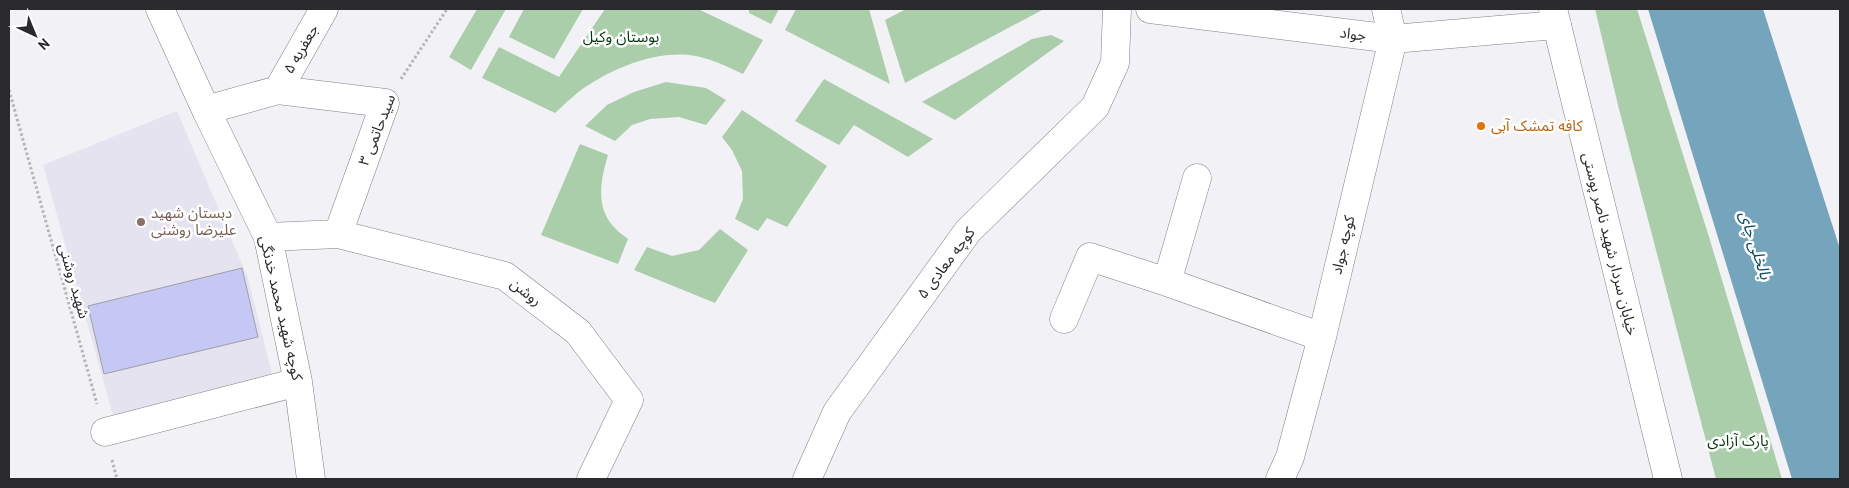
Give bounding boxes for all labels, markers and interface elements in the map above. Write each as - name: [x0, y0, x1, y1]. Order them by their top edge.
- north arrow: [10, 10, 60, 60]
- street label: جعفریه ۵: [279, 21, 322, 77]
- street label: جواد: [1339, 22, 1368, 45]
- park label: بوستان وکیل: [583, 27, 659, 46]
- text: N: [34, 35, 54, 54]
- street label: سیدحاتمی ۳: [354, 91, 400, 168]
- place label: کافه تمشک آبی: [1491, 116, 1584, 135]
- marker: کافه تمشک آبی: [1475, 120, 1487, 132]
- street label: خیابان سردار شهید ناصر پوستی: [1577, 150, 1642, 338]
- place label: دبستان شهید علیرضا روشنی: [151, 203, 237, 239]
- water label: بالخلی چای: [1735, 208, 1777, 283]
- street label: کوچه جواد: [1327, 213, 1360, 277]
- marker: دبستان شهید علیرضا روشنی: [135, 216, 147, 228]
- street label: کوچه معادی ۵: [913, 223, 980, 303]
- street label: کوچه شهید محمد خدنگی: [255, 234, 308, 383]
- street label: شهید روشنی: [55, 241, 94, 321]
- street label: روشن: [507, 273, 546, 310]
- park label: پارک آزادی: [1707, 431, 1769, 451]

